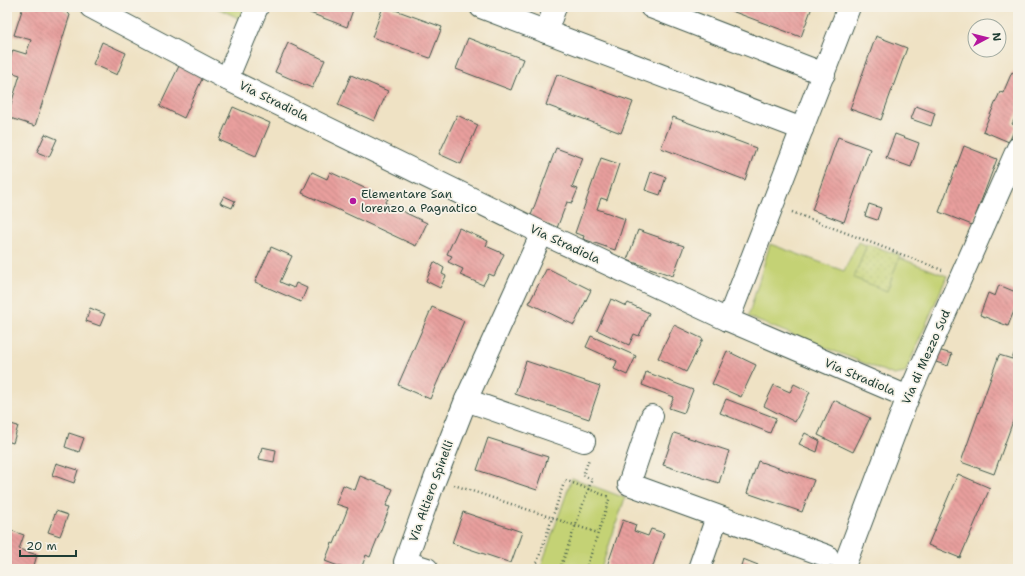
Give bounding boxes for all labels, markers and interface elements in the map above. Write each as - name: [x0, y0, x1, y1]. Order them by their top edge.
- north arrow: [967, 18, 1007, 58]
- text: N: [988, 32, 1004, 42]
- street label: Via Stradiola: [236, 77, 312, 125]
- place label: Elementare San lorenzo a Pagnatico: [361, 186, 477, 216]
- marker: Elementare San lorenzo a Pagnatico: [348, 196, 358, 206]
- street label: Via Stradiola: [527, 221, 603, 267]
- street label: Via di Mezzo Sud: [898, 307, 954, 407]
- street label: Via Stradiola: [822, 355, 899, 399]
- street label: Via Altiero Spinelli: [405, 438, 457, 544]
- scale bar: [20, 532, 76, 558]
- text: 20 m: [26, 538, 57, 554]

